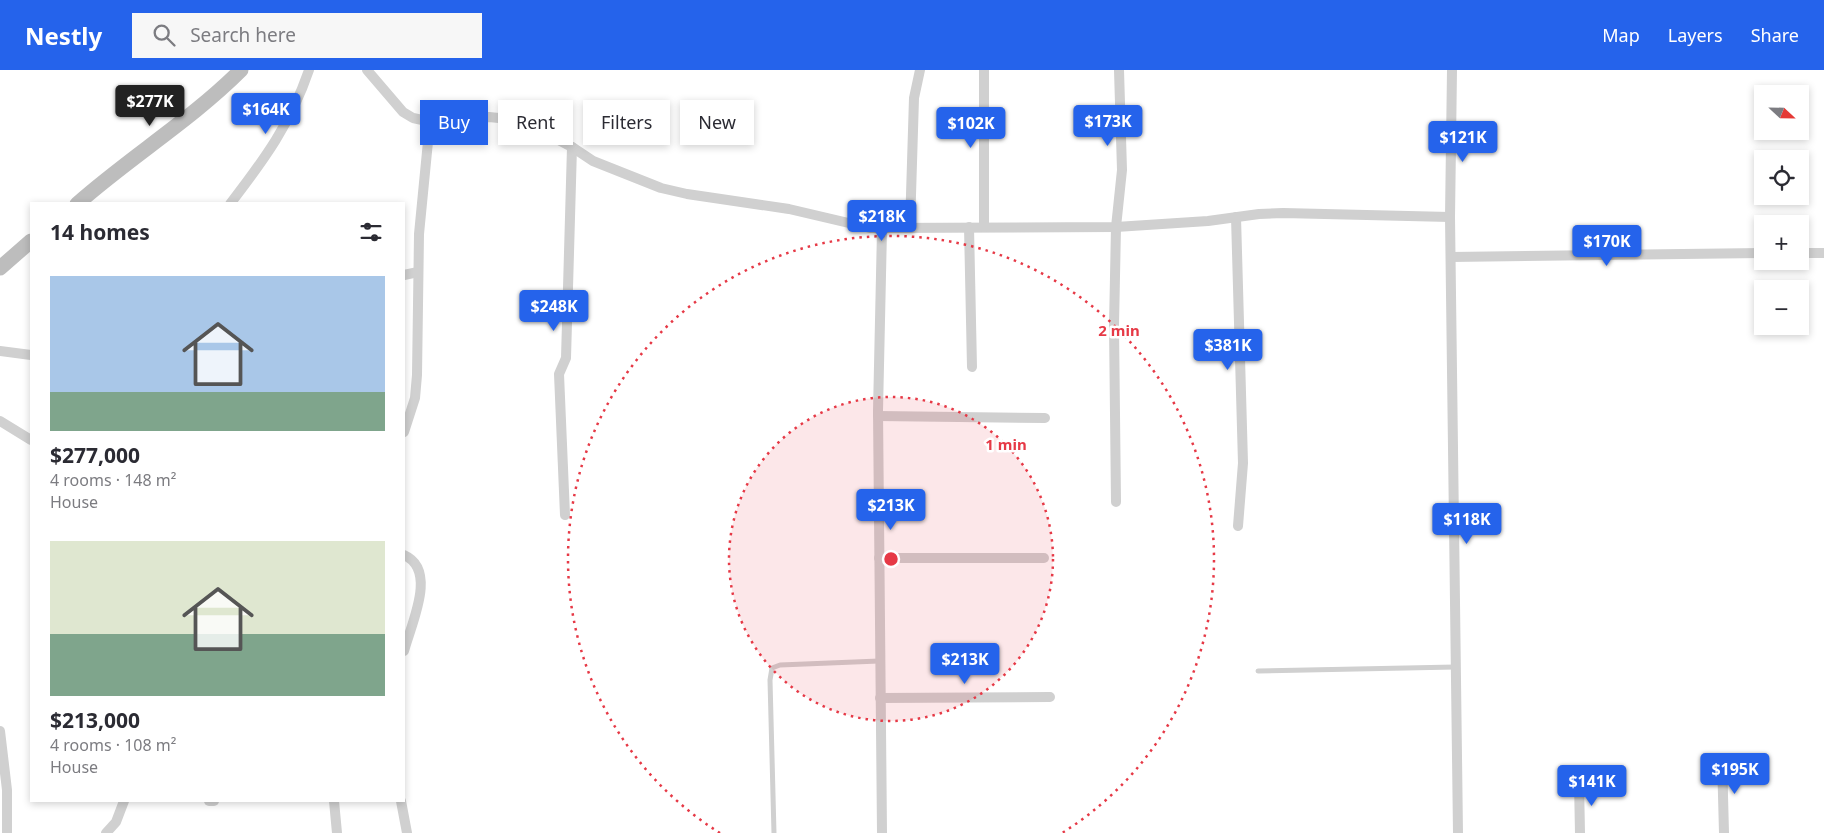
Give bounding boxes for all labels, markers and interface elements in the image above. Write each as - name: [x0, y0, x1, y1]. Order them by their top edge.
- search box: [132, 13, 482, 58]
- text: Nestly: [25, 19, 102, 52]
- icon: search: [150, 21, 178, 49]
- text: Search here: [190, 22, 296, 48]
- text: Map: [1602, 23, 1640, 47]
- text: Layers: [1668, 23, 1723, 47]
- text: Share: [1751, 23, 1799, 47]
- pin: $277K: [115, 85, 185, 127]
- north arrow: [1754, 85, 1809, 140]
- map controls: [1754, 85, 1809, 335]
- text: $277K: [126, 90, 174, 112]
- pin: $164K: [231, 92, 301, 135]
- text: $164K: [242, 98, 290, 120]
- chip: Buy: [420, 100, 488, 145]
- chip: Rent: [498, 100, 573, 145]
- chip: Filters: [583, 100, 670, 145]
- chip: New: [680, 100, 754, 145]
- pin: $173K: [1073, 104, 1143, 147]
- pin: $102K: [936, 106, 1006, 149]
- text: $173K: [1084, 110, 1132, 132]
- text: $102K: [947, 112, 995, 134]
- pin: $121K: [1428, 121, 1498, 163]
- text: $121K: [1439, 126, 1487, 148]
- button: locate: [1754, 150, 1809, 205]
- pin: $218K: [847, 200, 917, 242]
- text: $218K: [858, 205, 906, 227]
- button: +: [1754, 215, 1809, 270]
- text: 14 homes: [50, 218, 150, 246]
- icon: filters: [357, 218, 385, 246]
- pin: $170K: [1572, 224, 1642, 267]
- text: $170K: [1583, 230, 1631, 252]
- button: −: [1754, 280, 1809, 335]
- pin: $248K: [519, 290, 589, 332]
- text: $248K: [530, 295, 578, 317]
- icon: home: [173, 309, 263, 399]
- text: 2 min: [1098, 320, 1140, 340]
- pin: $381K: [1193, 328, 1263, 371]
- text: $381K: [1204, 334, 1252, 356]
- text: 1 min: [985, 434, 1027, 454]
- text: $277,000: [50, 441, 140, 469]
- text: 4 rooms · 148 m²: [50, 469, 176, 491]
- pin: $213K: [856, 488, 926, 531]
- text: House: [50, 491, 98, 513]
- text: $213K: [867, 494, 915, 516]
- pin: $118K: [1432, 502, 1502, 545]
- text: $118K: [1443, 508, 1491, 530]
- centre of rings: [882, 550, 900, 568]
- icon: home: [173, 574, 263, 664]
- pin: $213K: [930, 642, 1000, 685]
- text: $213K: [941, 648, 989, 670]
- text: $213,000: [50, 706, 140, 734]
- text: 4 rooms · 108 m²: [50, 734, 176, 756]
- pin: $195K: [1700, 752, 1770, 795]
- text: House: [50, 756, 98, 778]
- text: $195K: [1711, 758, 1759, 780]
- pin: $141K: [1557, 764, 1627, 807]
- text: $141K: [1568, 770, 1616, 792]

